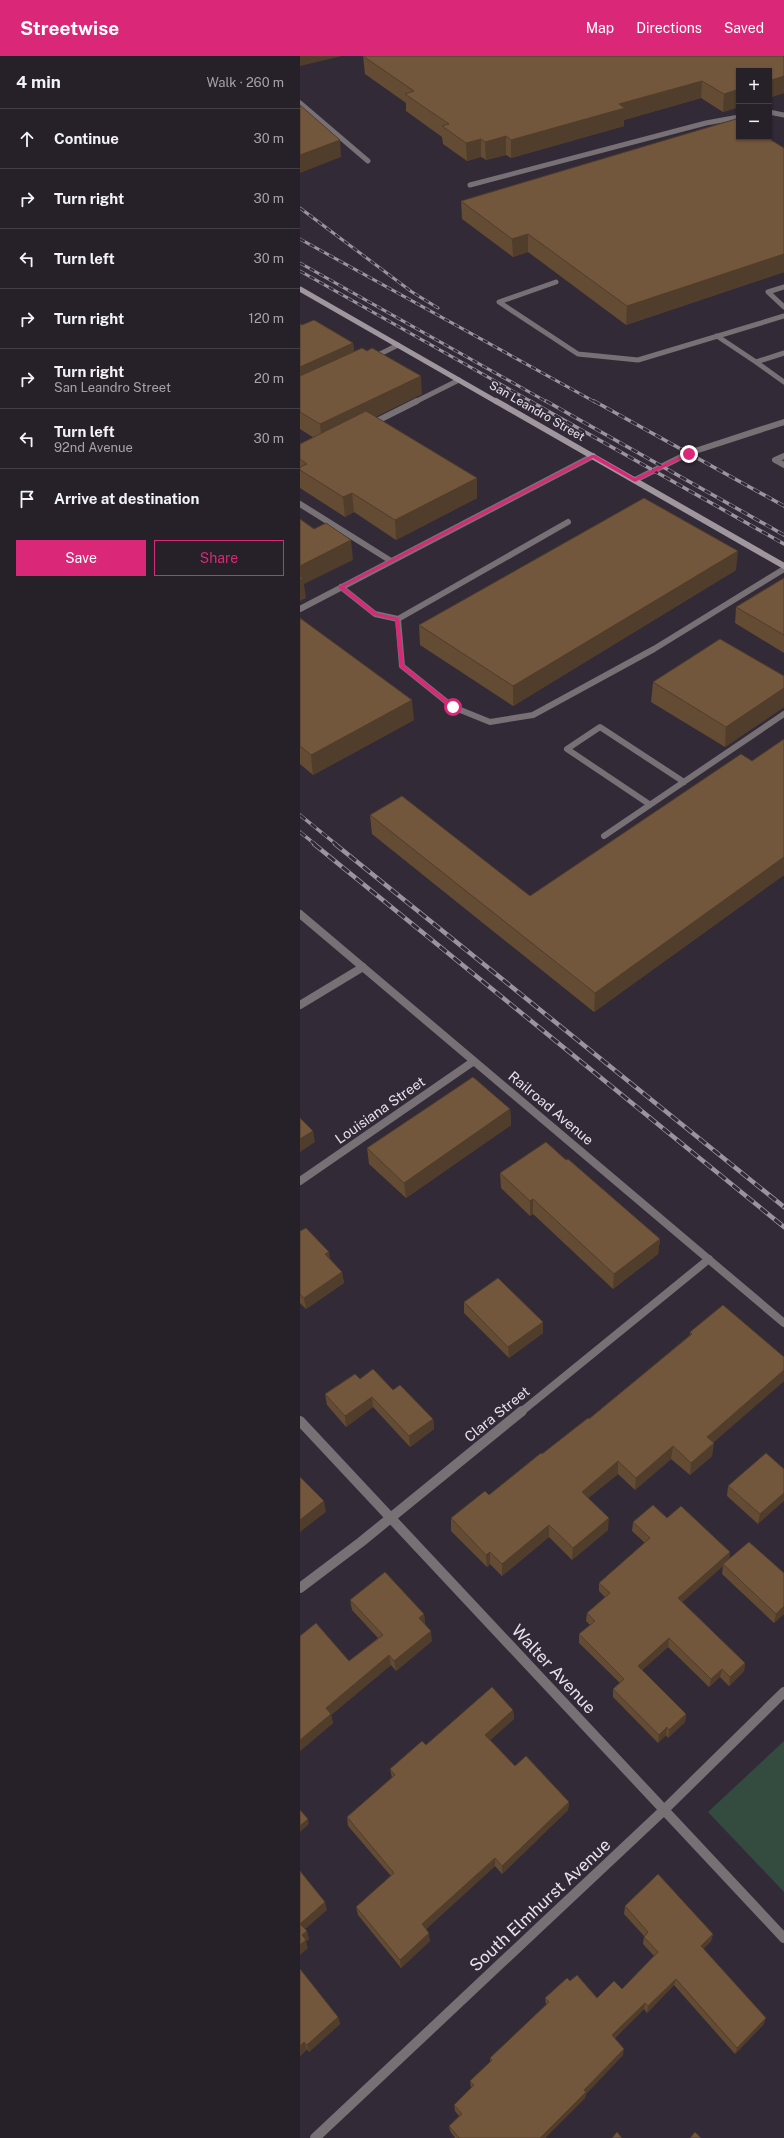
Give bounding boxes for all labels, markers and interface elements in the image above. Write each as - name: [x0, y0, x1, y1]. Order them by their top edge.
- text: Streetwise: [20, 17, 119, 39]
- text: Map: [586, 20, 614, 36]
- text: Directions: [636, 20, 702, 36]
- text: Saved: [724, 20, 764, 36]
- map controls: [736, 68, 772, 140]
- button: +: [736, 68, 772, 104]
- text: 4 min: [16, 72, 61, 92]
- text: Walk · 260 m: [206, 75, 284, 90]
- button: −: [736, 104, 772, 140]
- icon: ahead: [16, 128, 38, 150]
- text: Continue: [54, 130, 119, 147]
- text: 30 m: [254, 131, 284, 146]
- icon: right: [16, 188, 38, 210]
- text: Turn right: [54, 190, 124, 207]
- text: 30 m: [254, 191, 284, 206]
- icon: left: [16, 248, 38, 270]
- text: Turn left: [54, 250, 115, 267]
- text: 30 m: [254, 251, 284, 266]
- icon: right: [16, 308, 38, 330]
- text: Turn right: [54, 310, 124, 327]
- text: 120 m: [249, 311, 284, 326]
- text: Turn right: [54, 363, 124, 380]
- icon: right: [16, 368, 38, 390]
- text: 20 m: [254, 371, 284, 386]
- street label: San Leandro Street: [487, 378, 588, 444]
- text: San Leandro Street: [54, 380, 171, 395]
- text: Turn left: [54, 423, 115, 440]
- icon: left: [16, 428, 38, 450]
- text: 30 m: [254, 431, 284, 446]
- text: 92nd Avenue: [54, 440, 133, 455]
- route end: [680, 445, 698, 463]
- icon: arrive: [16, 488, 38, 510]
- text: Arrive at destination: [54, 490, 199, 507]
- button: Save: [16, 540, 146, 576]
- button: Share: [154, 540, 284, 576]
- route start: [444, 698, 462, 716]
- street label: Railroad Avenue: [505, 1068, 597, 1148]
- street label: Louisiana Street: [332, 1073, 428, 1147]
- street label: Clara Street: [461, 1383, 533, 1445]
- street label: Walter Avenue: [508, 1620, 600, 1718]
- street label: South Elmhurst Avenue: [465, 1834, 615, 1976]

